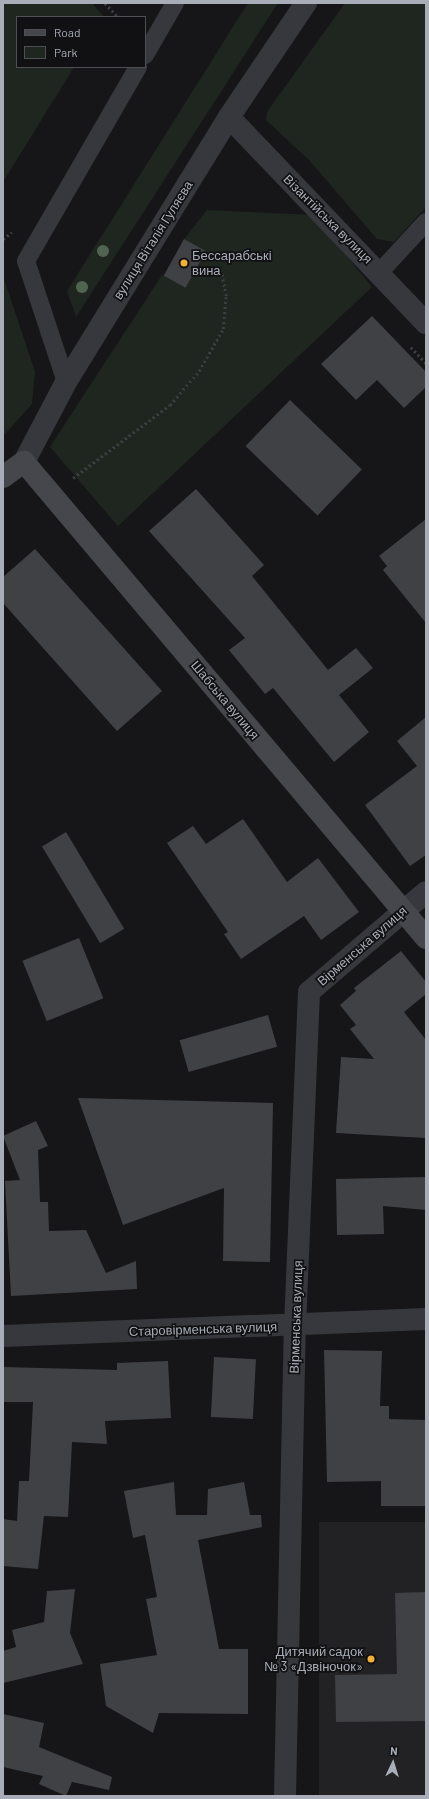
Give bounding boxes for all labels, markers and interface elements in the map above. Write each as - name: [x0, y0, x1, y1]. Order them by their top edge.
- legend: [16, 16, 146, 68]
- text: Road: [54, 25, 81, 39]
- text: Park: [54, 45, 78, 59]
- street label: Візантійська вулиця: [280, 171, 376, 267]
- street label: вулиця Віталія Гуляєва: [110, 178, 196, 302]
- place label: Бессарабські вина: [192, 248, 272, 279]
- marker: Бессарабські вина: [179, 258, 189, 268]
- street label: Шабська вулиця: [188, 658, 262, 742]
- street label: Вірменська вулиця: [314, 903, 410, 989]
- street label: Вірменська вулиця: [286, 1260, 306, 1374]
- street label: Старовірменська вулиця: [129, 1319, 277, 1339]
- place label: Дитячий садок № 3 «Дзвіночок»: [264, 1644, 363, 1675]
- marker: Дитячий садок № 3 «Дзвіночок»: [366, 1654, 376, 1664]
- north arrow: [373, 1743, 413, 1783]
- text: N: [390, 1744, 398, 1757]

